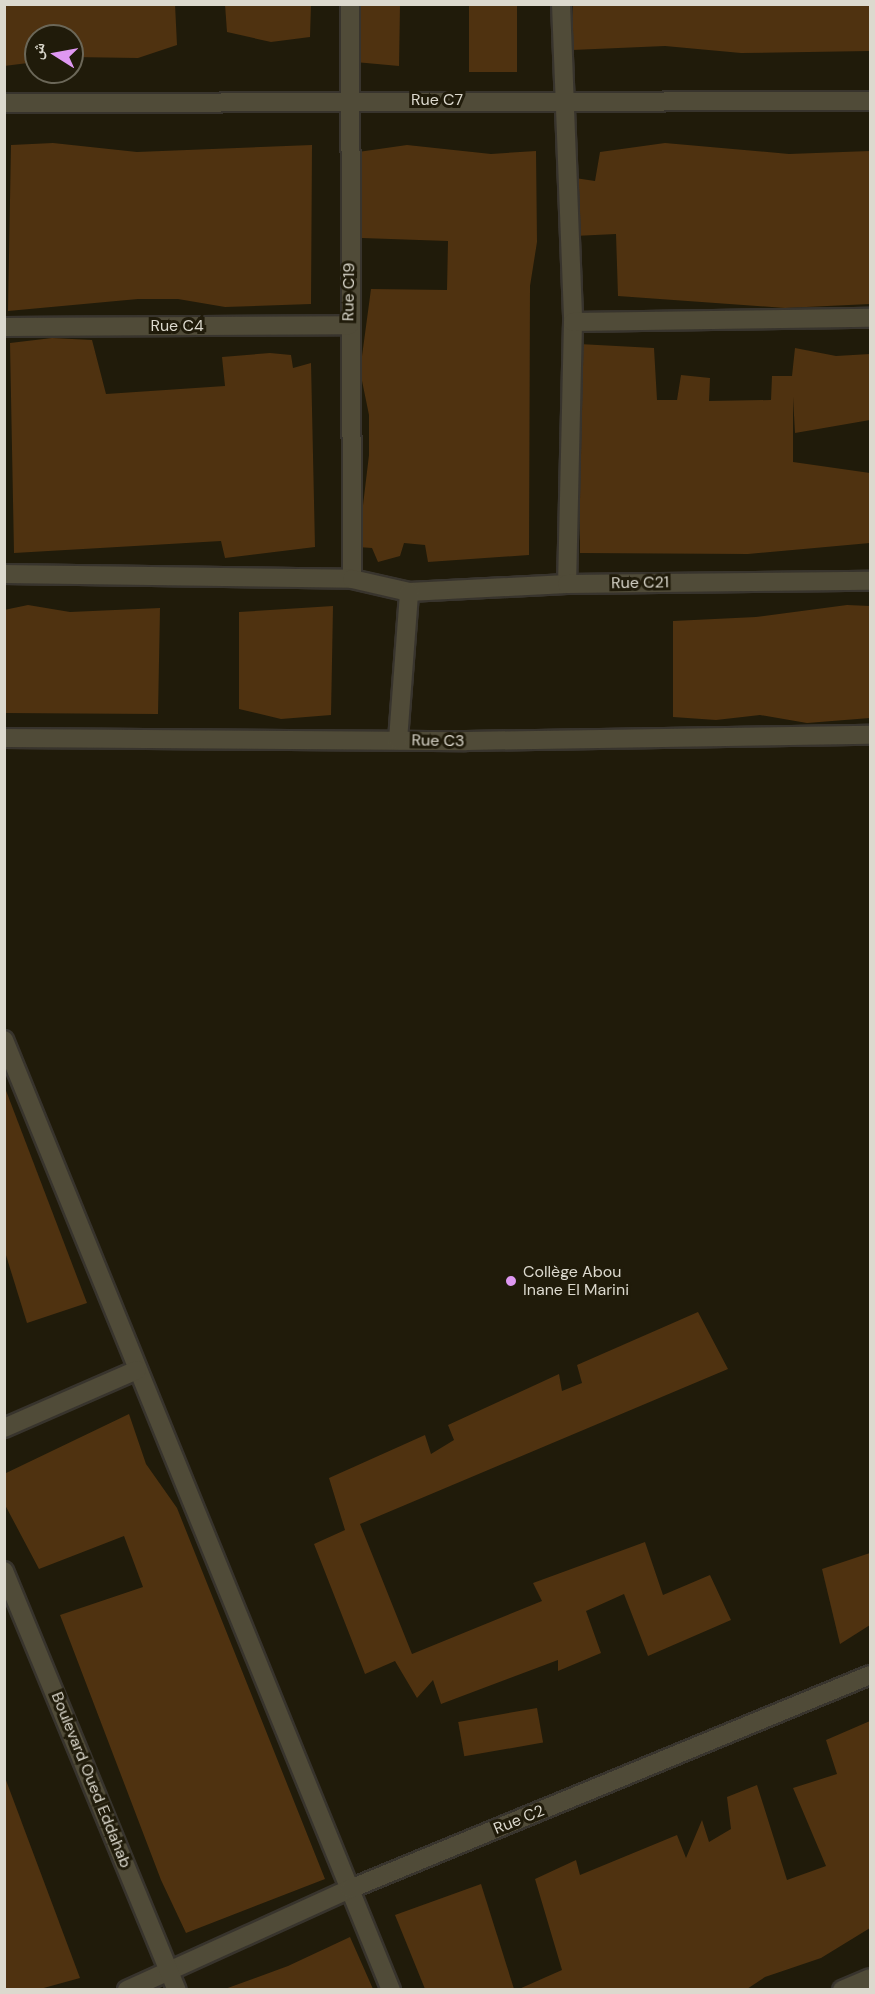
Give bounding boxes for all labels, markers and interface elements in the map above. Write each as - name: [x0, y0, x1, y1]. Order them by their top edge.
- north arrow: [24, 24, 84, 84]
- text: ش: [26, 41, 50, 61]
- street label: Rue C7: [411, 90, 463, 110]
- street label: Rue C19: [339, 263, 359, 321]
- street label: Rue C4: [150, 316, 204, 336]
- street label: Rue C21: [611, 573, 669, 593]
- street label: Rue C3: [411, 731, 465, 751]
- place label: Collège Abou Inane El Marini: [523, 1262, 629, 1300]
- marker: Collège Abou Inane El Marini: [504, 1274, 518, 1288]
- street label: Boulevard Oued Eddahab: [47, 1689, 135, 1871]
- street label: Rue C2: [491, 1801, 547, 1839]

